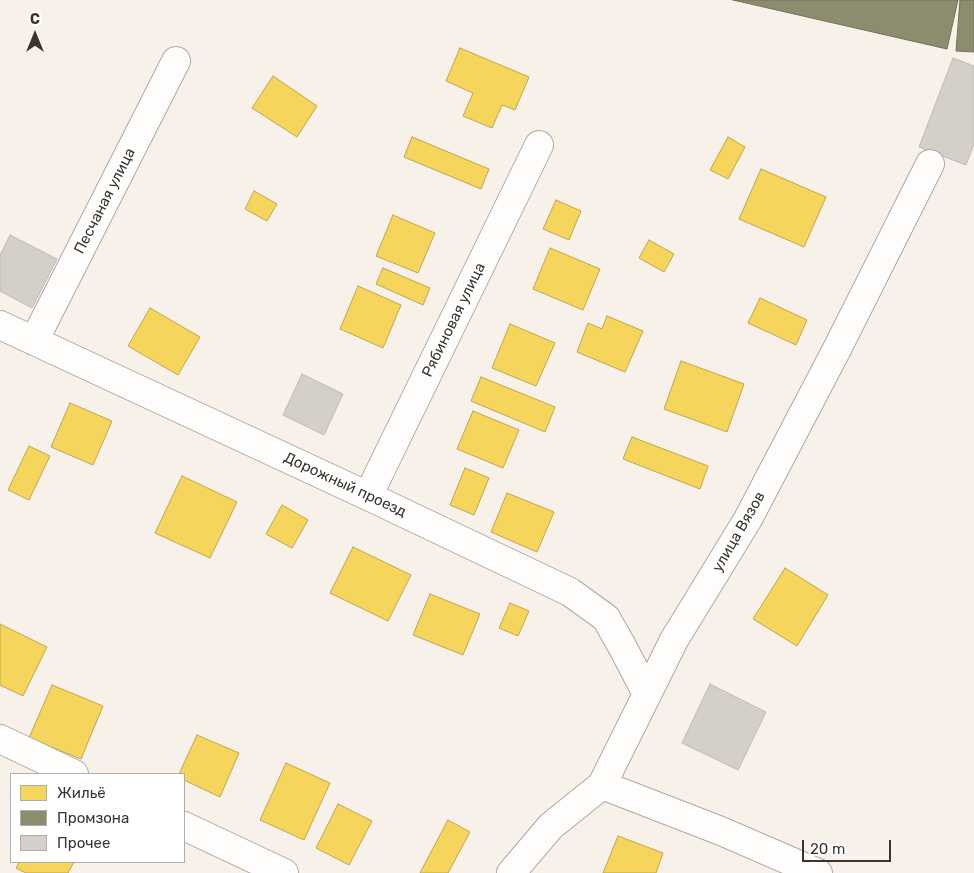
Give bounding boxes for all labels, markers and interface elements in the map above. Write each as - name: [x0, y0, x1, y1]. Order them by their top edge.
- north arrow: [10, 10, 60, 60]
- text: С: [30, 11, 40, 28]
- street label: Песчаная улица: [71, 145, 139, 257]
- street label: Рябиновая улица: [418, 260, 490, 380]
- street label: Дорожный проезд: [281, 449, 409, 521]
- street label: улица Вязов: [709, 489, 769, 575]
- legend: [10, 773, 185, 863]
- text: Жильё: [57, 784, 106, 802]
- text: Промзона: [57, 809, 129, 827]
- scale bar: [804, 830, 893, 862]
- text: Прочее: [57, 834, 110, 852]
- text: 20 m: [810, 840, 845, 858]

